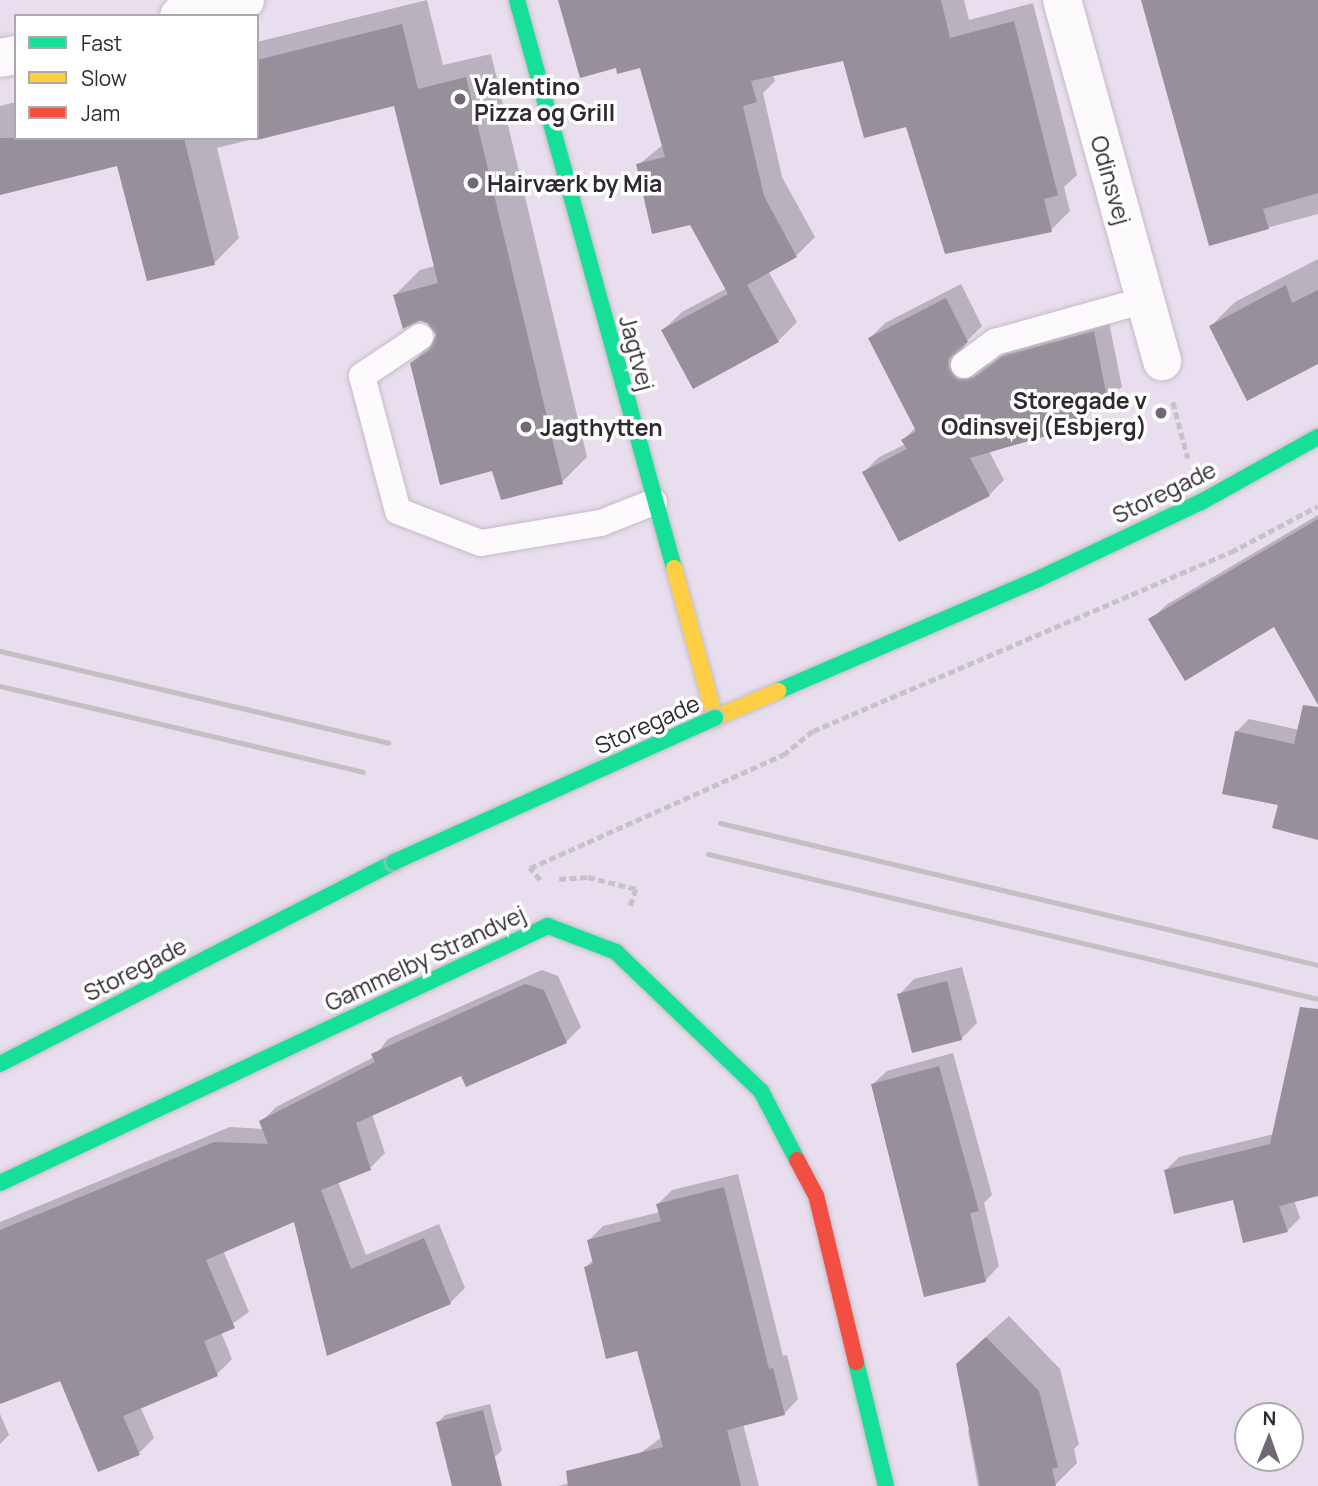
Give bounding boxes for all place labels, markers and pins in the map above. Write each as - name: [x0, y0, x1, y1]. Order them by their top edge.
- place label: Valentino Pizza og Grill: [474, 72, 615, 126]
- marker: Valentino Pizza og Grill: [452, 91, 468, 107]
- place label: Hairværk by Mia: [487, 169, 662, 197]
- marker: Hairværk by Mia: [465, 175, 481, 191]
- place label: Storegade v Odinsvej (Esbjerg): [941, 386, 1147, 440]
- marker: Storegade v Odinsvej (Esbjerg): [1153, 405, 1169, 421]
- place label: Jagthytten: [540, 413, 663, 441]
- marker: Jagthytten: [518, 419, 534, 435]

